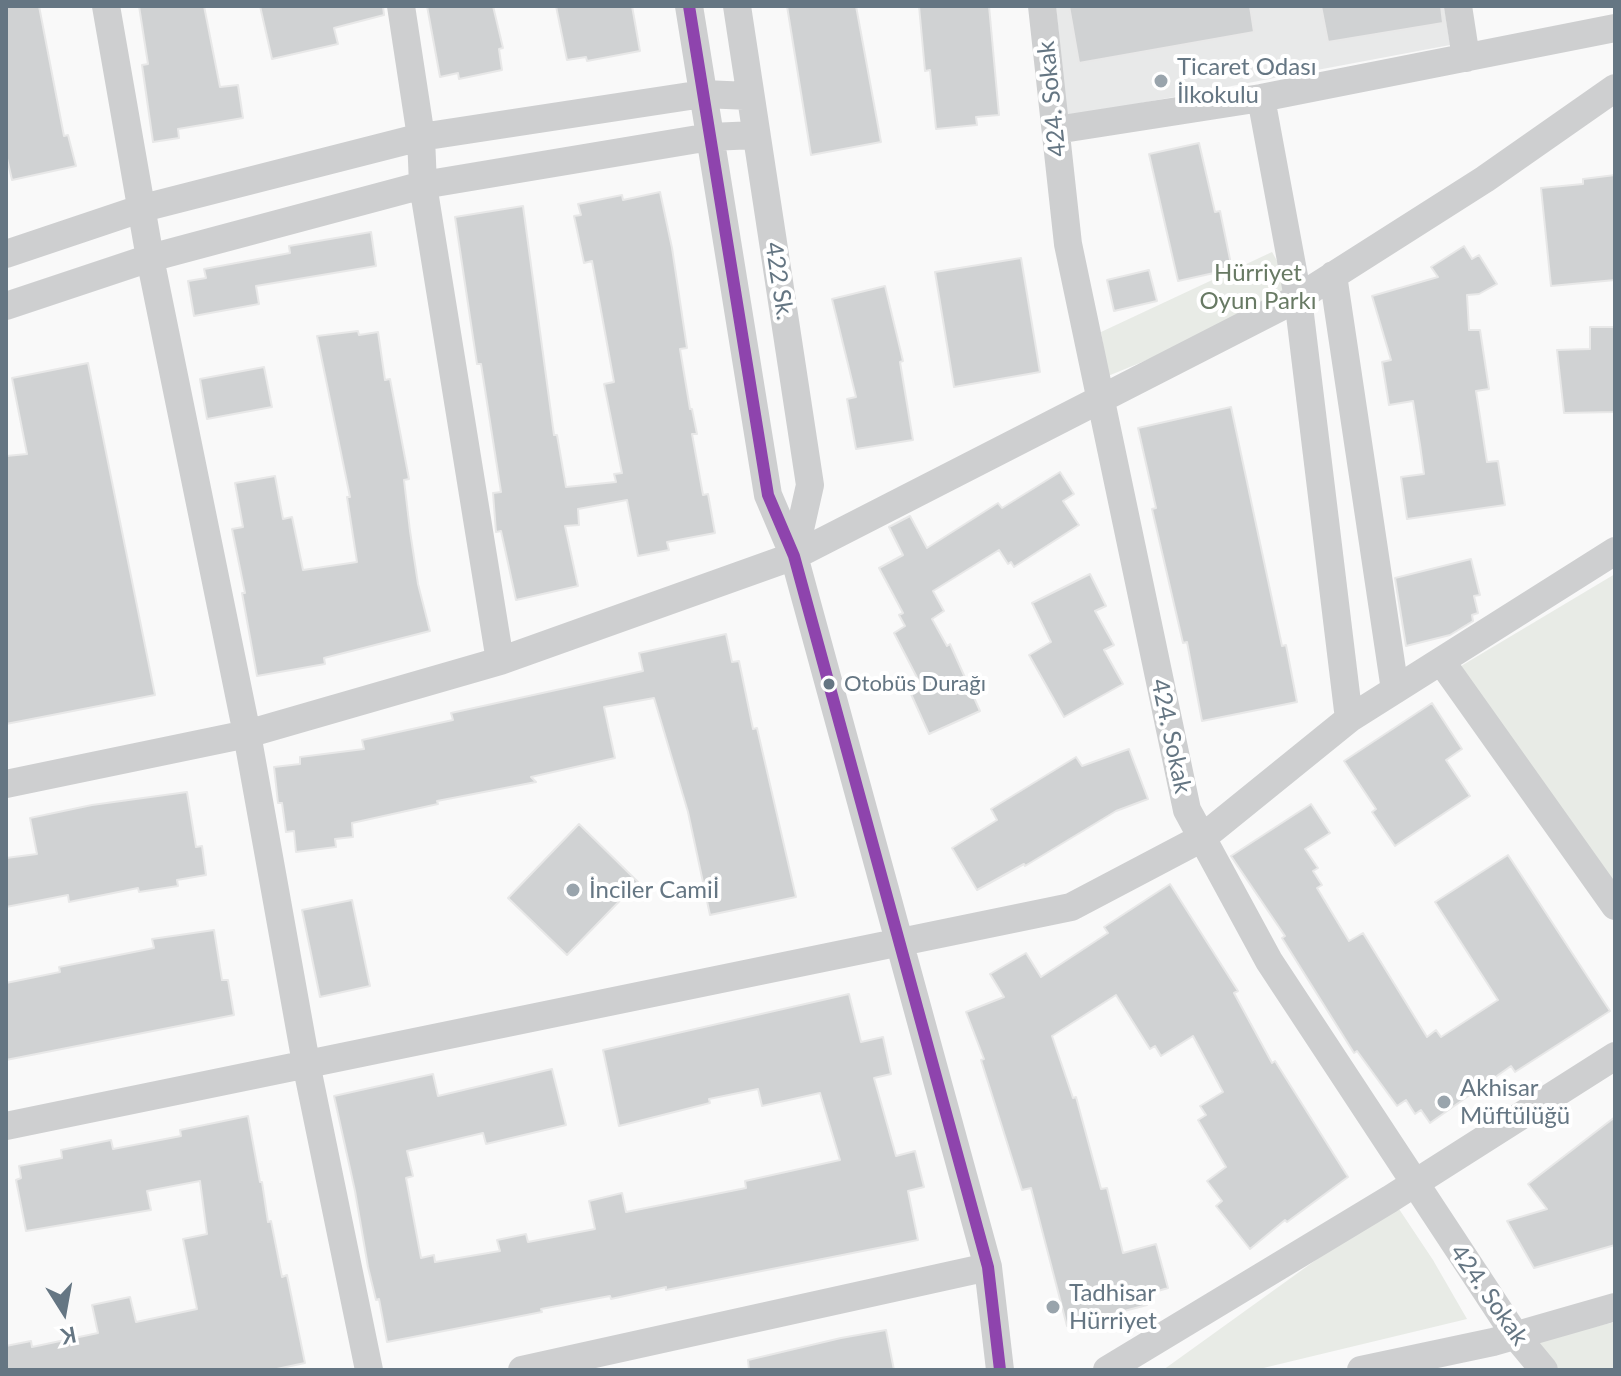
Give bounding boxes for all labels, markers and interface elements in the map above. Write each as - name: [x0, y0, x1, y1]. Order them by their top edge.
- street label: 424. Sokak: [1032, 40, 1072, 158]
- place label: Ticaret Odası İlkokulu: [1177, 53, 1316, 109]
- marker: Ticaret Odası İlkokulu: [1152, 72, 1170, 90]
- street label: 422 Sk.: [759, 240, 799, 322]
- park label: Hürriyet Oyun Parkı: [1199, 259, 1317, 315]
- place label: Otobüs Durağı: [844, 671, 986, 697]
- marker: Otobüs Durağı: [821, 676, 837, 692]
- street label: 424. Sokak: [1145, 676, 1197, 796]
- place label: İnciler Camiİ: [589, 876, 719, 904]
- marker: İnciler Camiİ: [564, 881, 582, 899]
- place label: Akhisar Müftülüğü: [1460, 1074, 1570, 1130]
- marker: Akhisar Müftülüğü: [1435, 1093, 1453, 1111]
- street label: 424. Sokak: [1444, 1239, 1534, 1351]
- north arrow: [24, 1272, 104, 1352]
- place label: Tadhisar Hürriyet: [1069, 1279, 1157, 1335]
- marker: Tadhisar Hürriyet: [1044, 1298, 1062, 1316]
- text: K: [59, 1321, 79, 1351]

